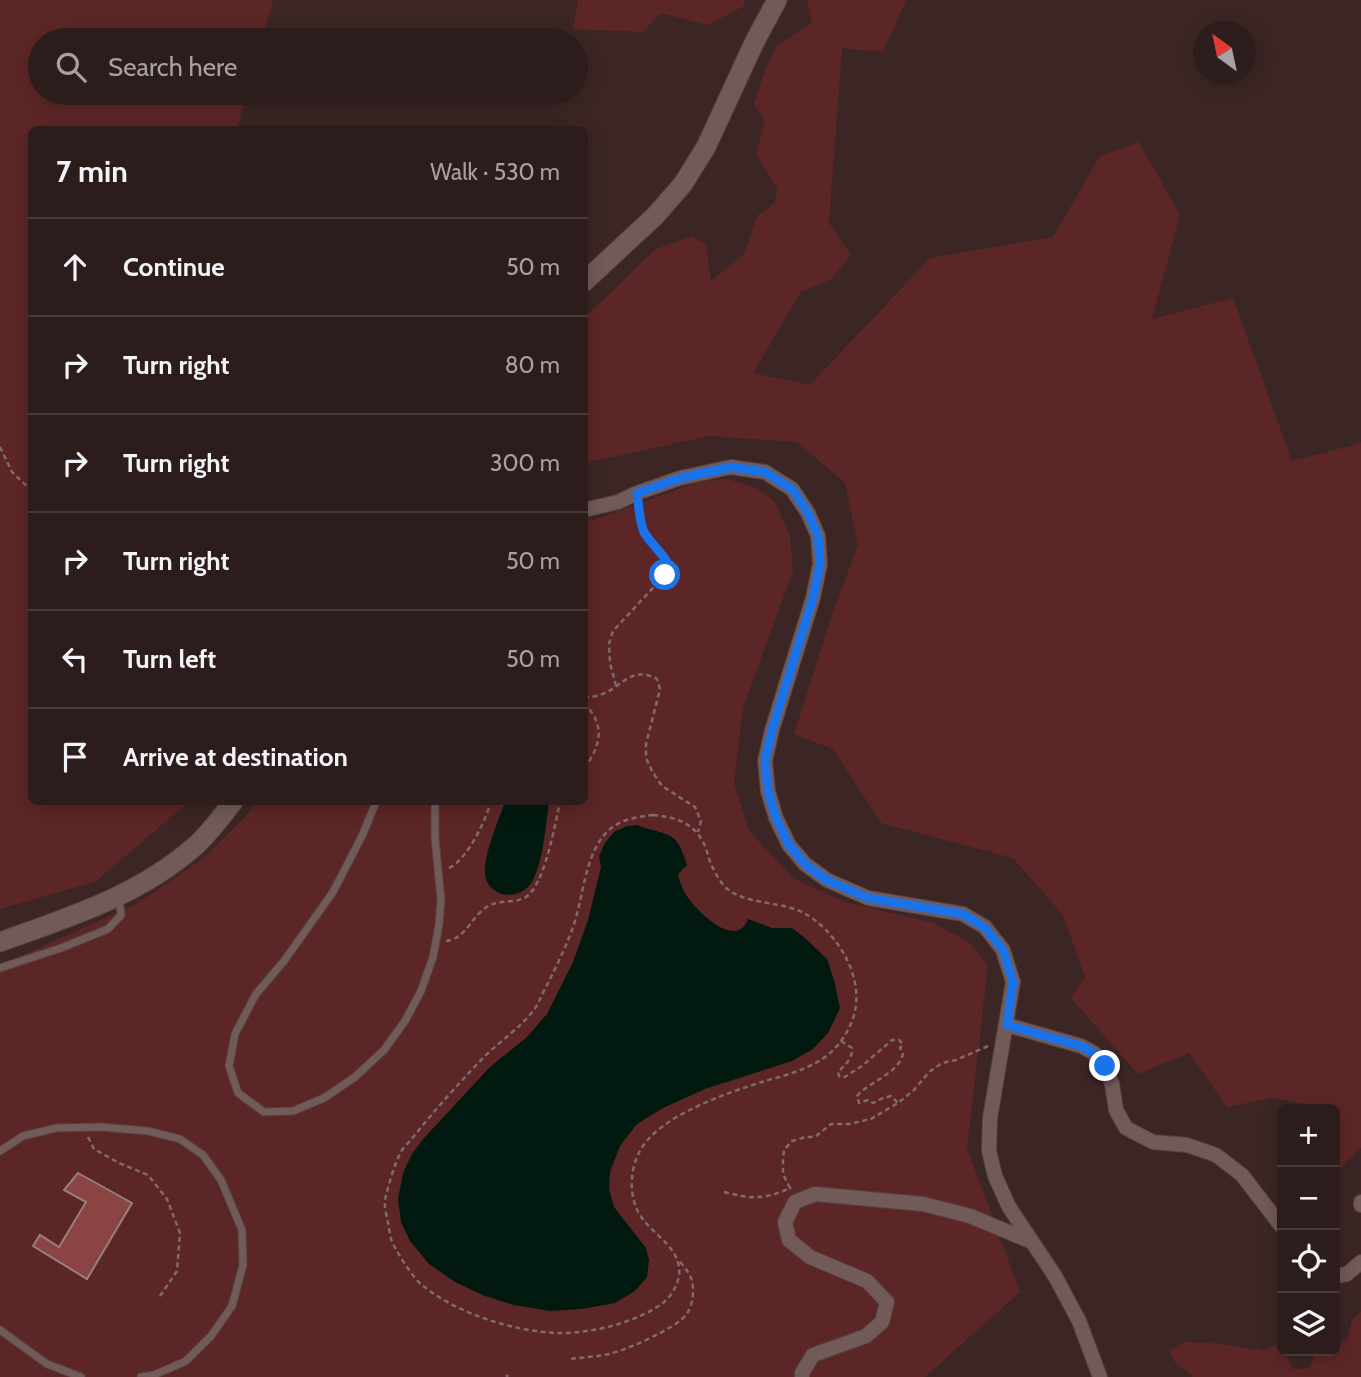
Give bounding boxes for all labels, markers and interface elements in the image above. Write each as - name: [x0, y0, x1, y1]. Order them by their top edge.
- north arrow: [1193, 21, 1256, 84]
- search box: [28, 28, 588, 105]
- icon: search: [52, 48, 90, 86]
- text: Search here: [108, 51, 237, 83]
- text: 7 min: [56, 153, 128, 190]
- text: Walk · 530 m: [430, 158, 560, 186]
- icon: ahead: [56, 248, 94, 286]
- text: Continue: [123, 251, 225, 283]
- text: 50 m: [506, 253, 560, 281]
- icon: right: [56, 346, 94, 384]
- text: Turn right: [123, 349, 229, 381]
- text: 80 m: [505, 351, 560, 379]
- icon: right: [56, 444, 94, 482]
- text: Turn right: [123, 447, 229, 479]
- text: 300 m: [490, 449, 560, 477]
- icon: right: [56, 542, 94, 580]
- text: Turn right: [123, 545, 229, 577]
- text: 50 m: [506, 547, 560, 575]
- route start: [649, 559, 680, 590]
- icon: left: [56, 640, 94, 678]
- text: Turn left: [123, 643, 216, 675]
- text: 50 m: [506, 645, 560, 673]
- icon: arrive: [56, 738, 94, 776]
- text: Arrive at destination: [123, 741, 348, 773]
- route end: [1089, 1050, 1120, 1081]
- map controls: [1277, 1104, 1340, 1356]
- button: +: [1277, 1104, 1340, 1167]
- button: −: [1277, 1167, 1340, 1230]
- button: locate: [1277, 1230, 1340, 1293]
- button: layers: [1277, 1293, 1340, 1356]

